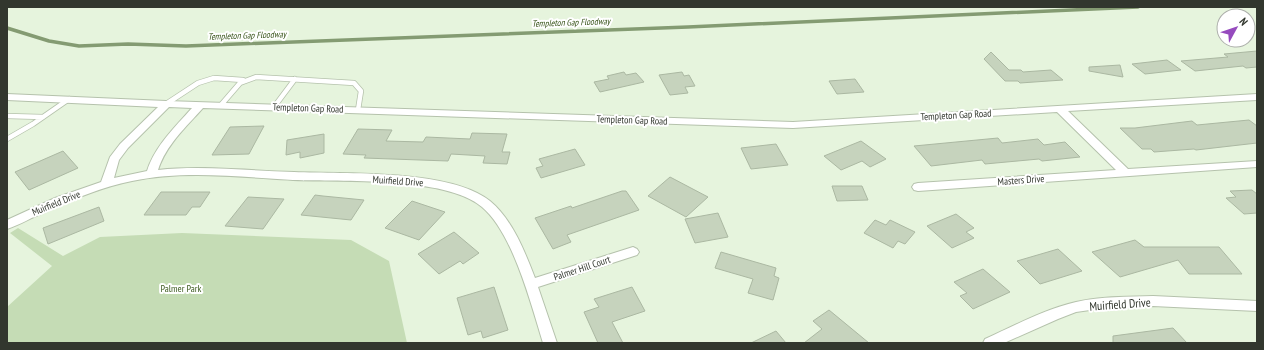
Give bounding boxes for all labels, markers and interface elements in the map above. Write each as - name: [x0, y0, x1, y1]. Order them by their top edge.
- north arrow: [1216, 8, 1256, 48]
- water label: Templeton Gap Floodway: [532, 15, 612, 29]
- text: N: [1236, 15, 1251, 28]
- water label: Templeton Gap Floodway: [208, 28, 288, 42]
- street label: Templeton Gap Road: [272, 100, 344, 116]
- street label: Templeton Gap Road: [920, 107, 992, 123]
- street label: Templeton Gap Road: [596, 112, 668, 128]
- street label: Masters Drive: [997, 172, 1045, 188]
- street label: Muirfield Drive: [372, 173, 424, 189]
- street label: Muirfield Drive: [30, 187, 82, 219]
- street label: Palmer Hill Court: [552, 253, 612, 283]
- park label: Palmer Park: [161, 282, 202, 295]
- street label: Muirfield Drive: [1089, 294, 1151, 314]

